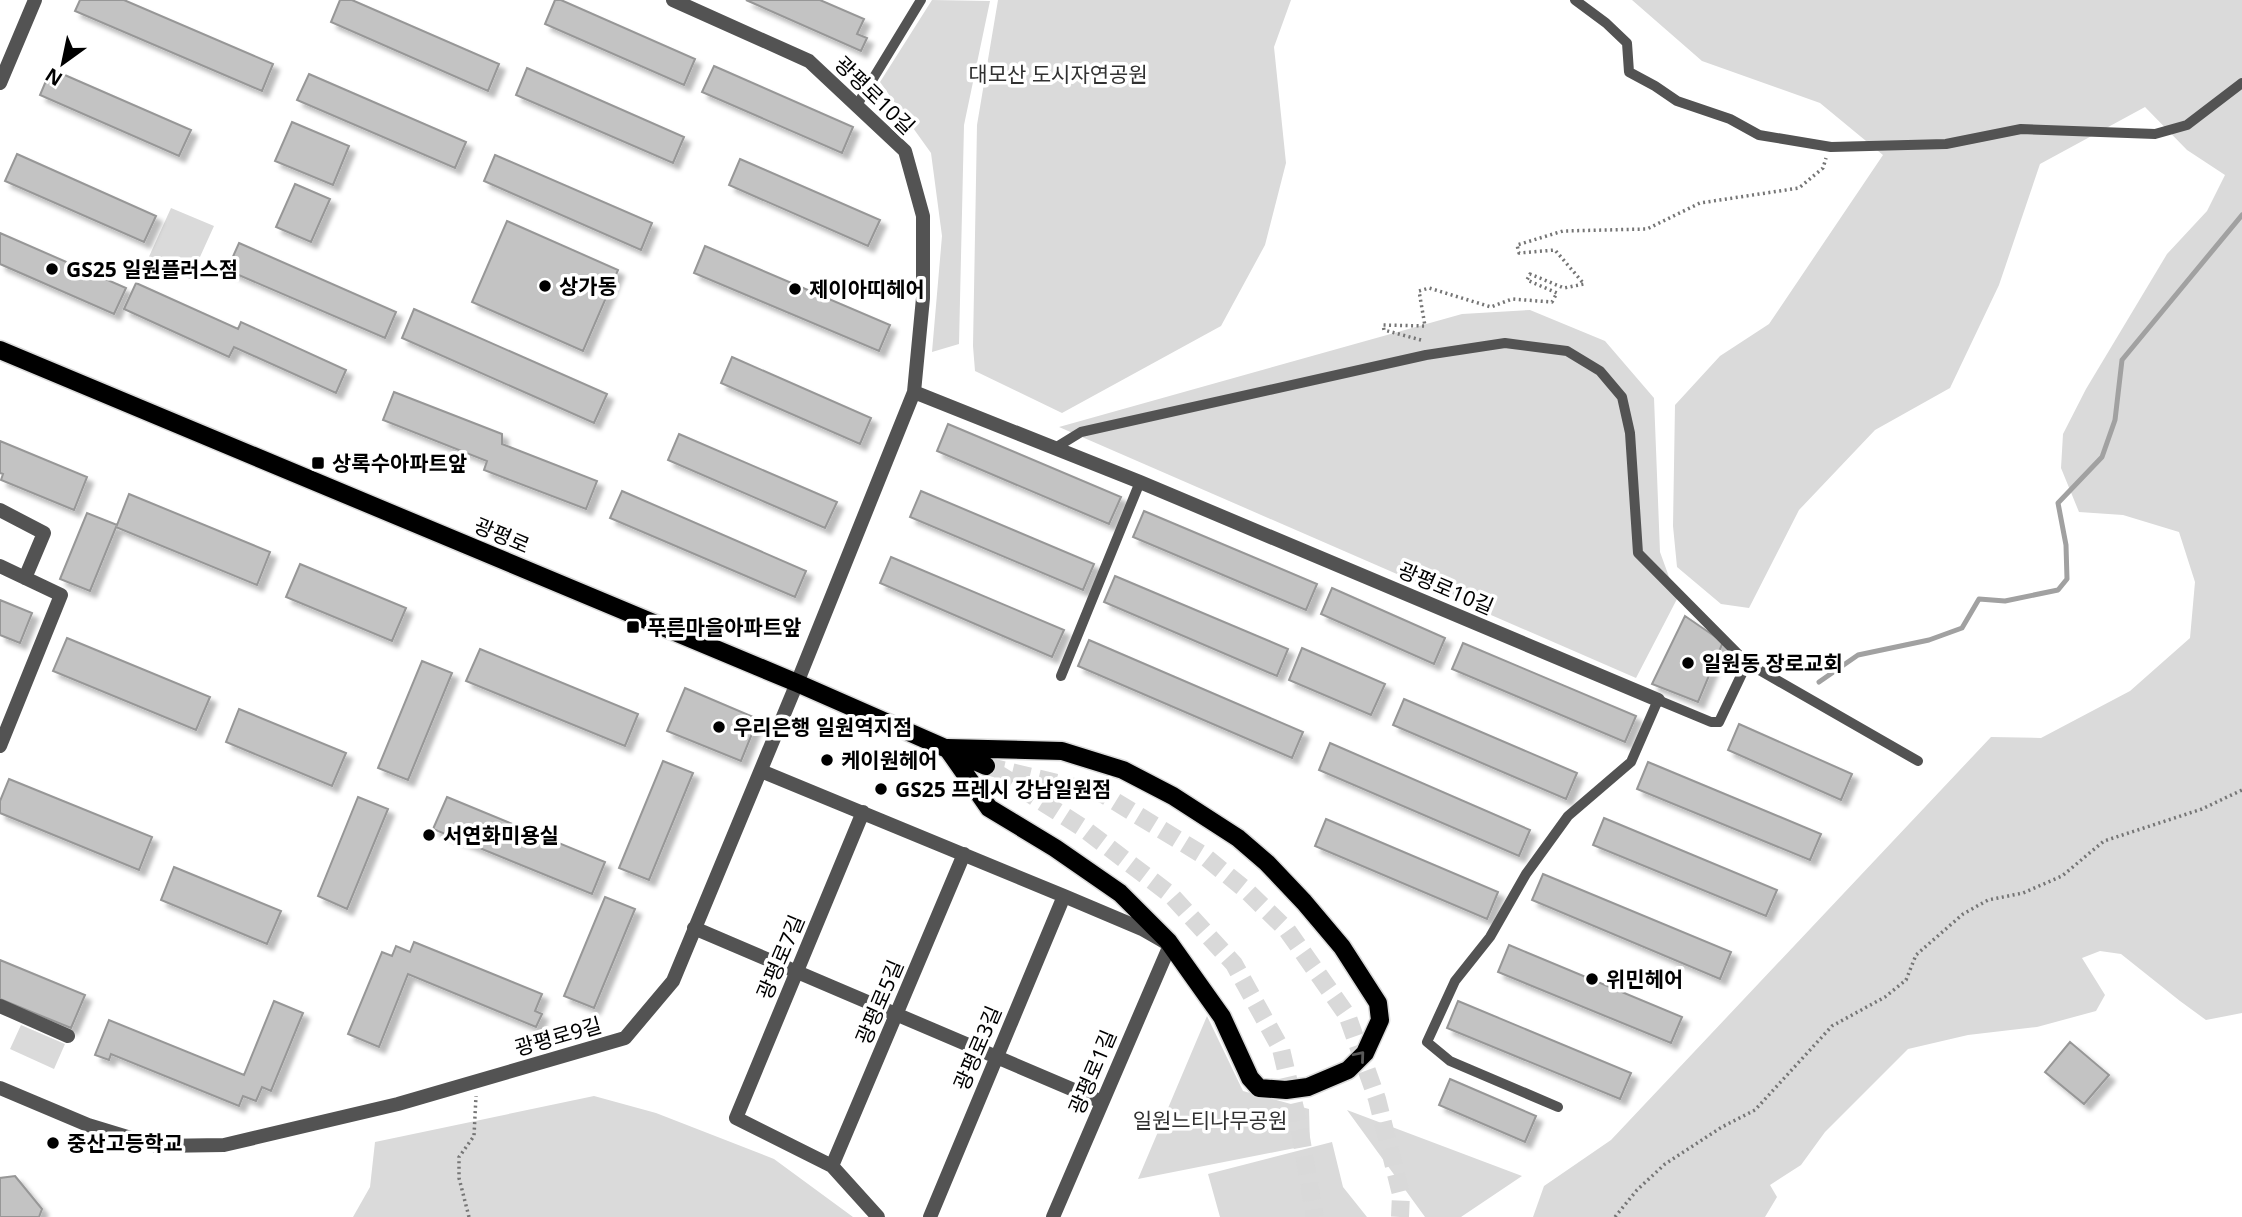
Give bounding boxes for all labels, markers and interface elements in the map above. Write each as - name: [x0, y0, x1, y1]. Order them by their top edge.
- north arrow: [28, 28, 98, 98]
- street label: 광평로10길: [829, 50, 921, 140]
- park label: 대모산 도시자연공원: [968, 60, 1148, 88]
- text: N: [40, 62, 67, 92]
- place label: GS25 일원플러스점: [66, 255, 238, 283]
- marker: GS25 일원플러스점: [44, 261, 60, 277]
- place label: 상가동: [559, 272, 617, 300]
- place label: 제이아띠헤어: [809, 275, 925, 303]
- marker: 상가동: [537, 278, 553, 294]
- marker: 제이아띠헤어: [787, 281, 803, 297]
- place label: 상록수아파트앞: [332, 449, 467, 477]
- marker: 상록수아파트앞: [310, 455, 326, 471]
- street label: 광평로: [470, 511, 534, 559]
- street label: 광평로10길: [1394, 555, 1498, 621]
- place label: 푸른마을아파트앞: [647, 613, 802, 641]
- marker: 푸른마을아파트앞: [625, 619, 641, 635]
- place label: 일원동 장로교회: [1702, 649, 1843, 677]
- marker: 일원동 장로교회: [1680, 655, 1696, 671]
- place label: 우리은행 일원역지점: [733, 713, 912, 741]
- marker: 우리은행 일원역지점: [711, 719, 727, 735]
- place label: 케이원헤어: [841, 746, 938, 774]
- marker: 케이원헤어: [819, 752, 835, 768]
- place label: GS25 프레시 강남일원점: [895, 775, 1111, 803]
- marker: GS25 프레시 강남일원점: [873, 781, 889, 797]
- place label: 서연화미용실: [443, 821, 559, 849]
- marker: 서연화미용실: [421, 827, 437, 843]
- street label: 광평로7길: [750, 910, 810, 1004]
- street label: 광평로5길: [849, 955, 909, 1049]
- place label: 위민헤어: [1606, 965, 1683, 993]
- marker: 위민헤어: [1584, 971, 1600, 987]
- street label: 광평로3길: [947, 1001, 1007, 1095]
- street label: 광평로9길: [511, 1010, 605, 1062]
- street label: 광평로1길: [1062, 1025, 1122, 1119]
- one-way arrow: [1352, 1052, 1365, 1064]
- park label: 일원느티나무공원: [1133, 1106, 1287, 1134]
- place label: 중산고등학교: [67, 1129, 183, 1157]
- marker: 중산고등학교: [45, 1135, 61, 1151]

